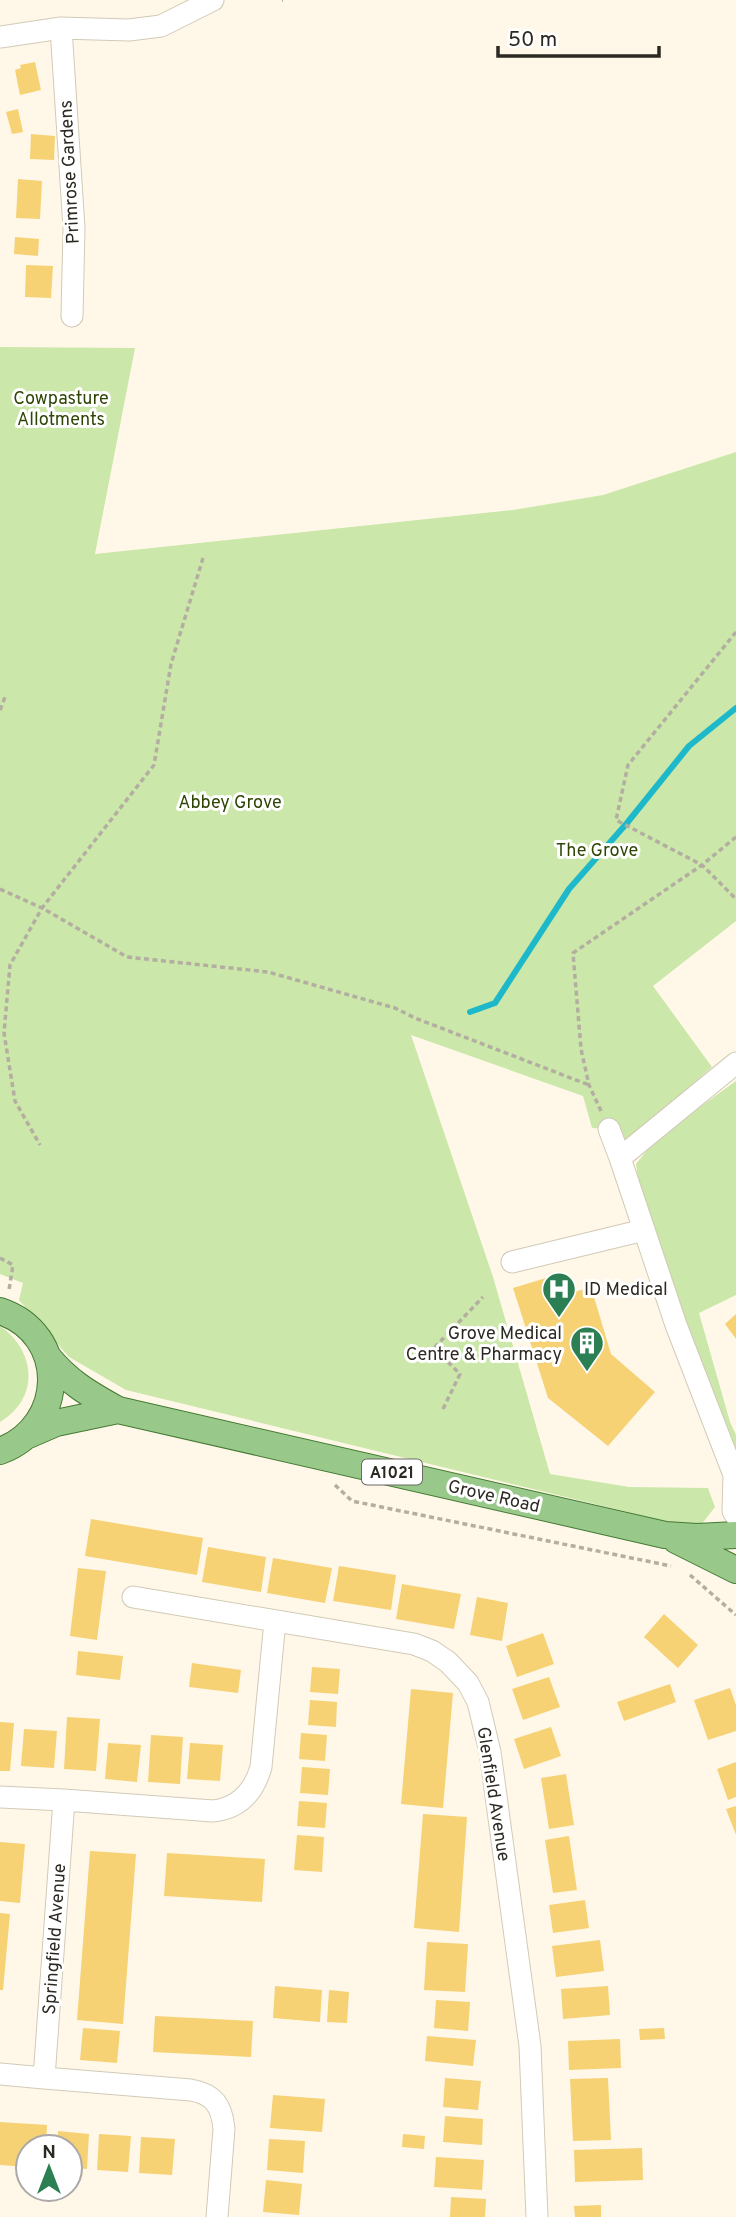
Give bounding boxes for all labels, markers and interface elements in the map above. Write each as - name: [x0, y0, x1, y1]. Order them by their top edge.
- scale bar: [498, 14, 659, 58]
- text: 50 m: [508, 27, 557, 54]
- street label: Primrose Gardens: [55, 99, 86, 244]
- park label: Cowpasture Allotments: [13, 388, 109, 432]
- park label: Abbey Grove: [178, 792, 282, 815]
- park label: The Grove: [556, 840, 638, 863]
- hospital icon: ID Medical: [540, 1270, 578, 1319]
- place label: ID Medical: [584, 1279, 668, 1302]
- place label: Grove Medical Centre & Pharmacy: [406, 1323, 562, 1367]
- building icon: Grove Medical Centre & Pharmacy: [568, 1324, 606, 1373]
- road number: A1021: [362, 1460, 422, 1484]
- street label: Grove Road: [445, 1476, 542, 1519]
- street label: Glenfield Avenue: [471, 1725, 515, 1863]
- street label: Springfield Avenue: [39, 1863, 72, 2016]
- north arrow: [14, 2133, 84, 2203]
- text: N: [42, 2141, 56, 2165]

